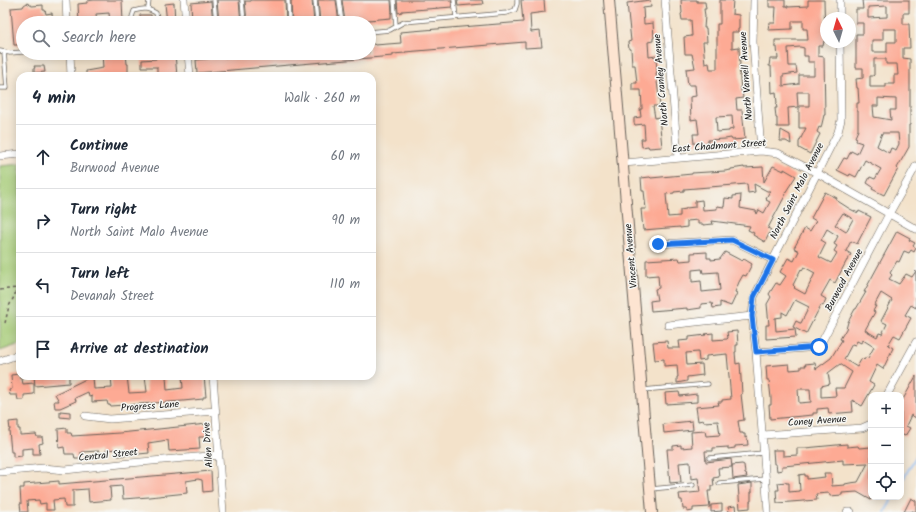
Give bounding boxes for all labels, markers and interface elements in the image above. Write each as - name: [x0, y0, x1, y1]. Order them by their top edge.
- north arrow: [820, 12, 856, 48]
- search box: [16, 16, 376, 60]
- text: Search here: [62, 26, 136, 50]
- icon: search: [30, 27, 52, 49]
- street label: North Varnell Avenue: [735, 30, 757, 121]
- street label: North Cranley Avenue: [649, 33, 673, 127]
- text: 4 min: [32, 85, 76, 112]
- text: Walk · 260 m: [284, 88, 360, 109]
- text: Continue: [70, 134, 128, 158]
- street label: East Chadmont Street: [671, 135, 767, 157]
- street label: North Saint Malo Avenue: [766, 140, 829, 242]
- icon: ahead: [32, 146, 54, 168]
- text: 60 m: [331, 146, 360, 167]
- text: Burwood Avenue: [70, 158, 159, 179]
- text: Turn right: [70, 198, 137, 222]
- icon: right: [32, 210, 54, 232]
- text: 90 m: [332, 210, 360, 231]
- text: North Saint Malo Avenue: [70, 222, 208, 243]
- street label: Vincent Avenue: [620, 223, 642, 289]
- route end: [649, 235, 667, 253]
- street label: Burwood Avenue: [821, 245, 867, 314]
- text: Turn left: [70, 262, 130, 286]
- icon: left: [32, 274, 54, 296]
- text: 110 m: [330, 274, 360, 295]
- text: Devanah Street: [70, 286, 154, 307]
- text: Arrive at destination: [70, 337, 209, 361]
- icon: arrive: [32, 338, 54, 360]
- route start: [810, 338, 828, 356]
- map controls: [868, 392, 904, 500]
- button: +: [868, 392, 904, 428]
- street label: Progress Lane: [120, 396, 180, 416]
- street label: Coney Avenue: [787, 411, 847, 431]
- street label: Allen Drive: [198, 421, 218, 468]
- button: −: [868, 428, 904, 464]
- street label: Central Street: [78, 444, 139, 466]
- button: locate: [868, 464, 904, 500]

